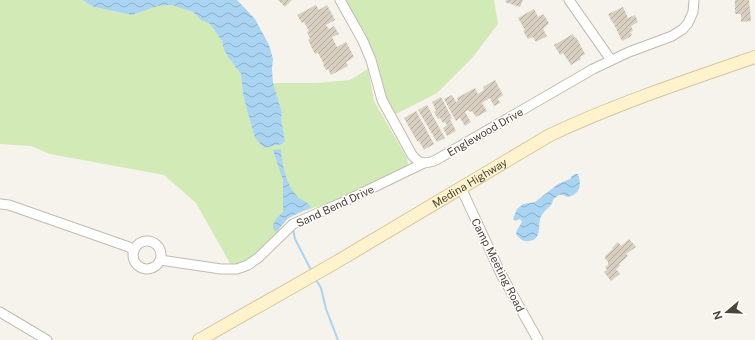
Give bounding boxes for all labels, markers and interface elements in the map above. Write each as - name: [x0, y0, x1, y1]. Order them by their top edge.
- street label: Englewood Drive: [445, 105, 525, 159]
- street label: Medina Highway: [430, 156, 509, 210]
- street label: Sand Bend Drive: [294, 183, 376, 229]
- street label: Camp Meeting Road: [469, 216, 527, 314]
- north arrow: [707, 292, 747, 332]
- text: N: [710, 309, 725, 321]

